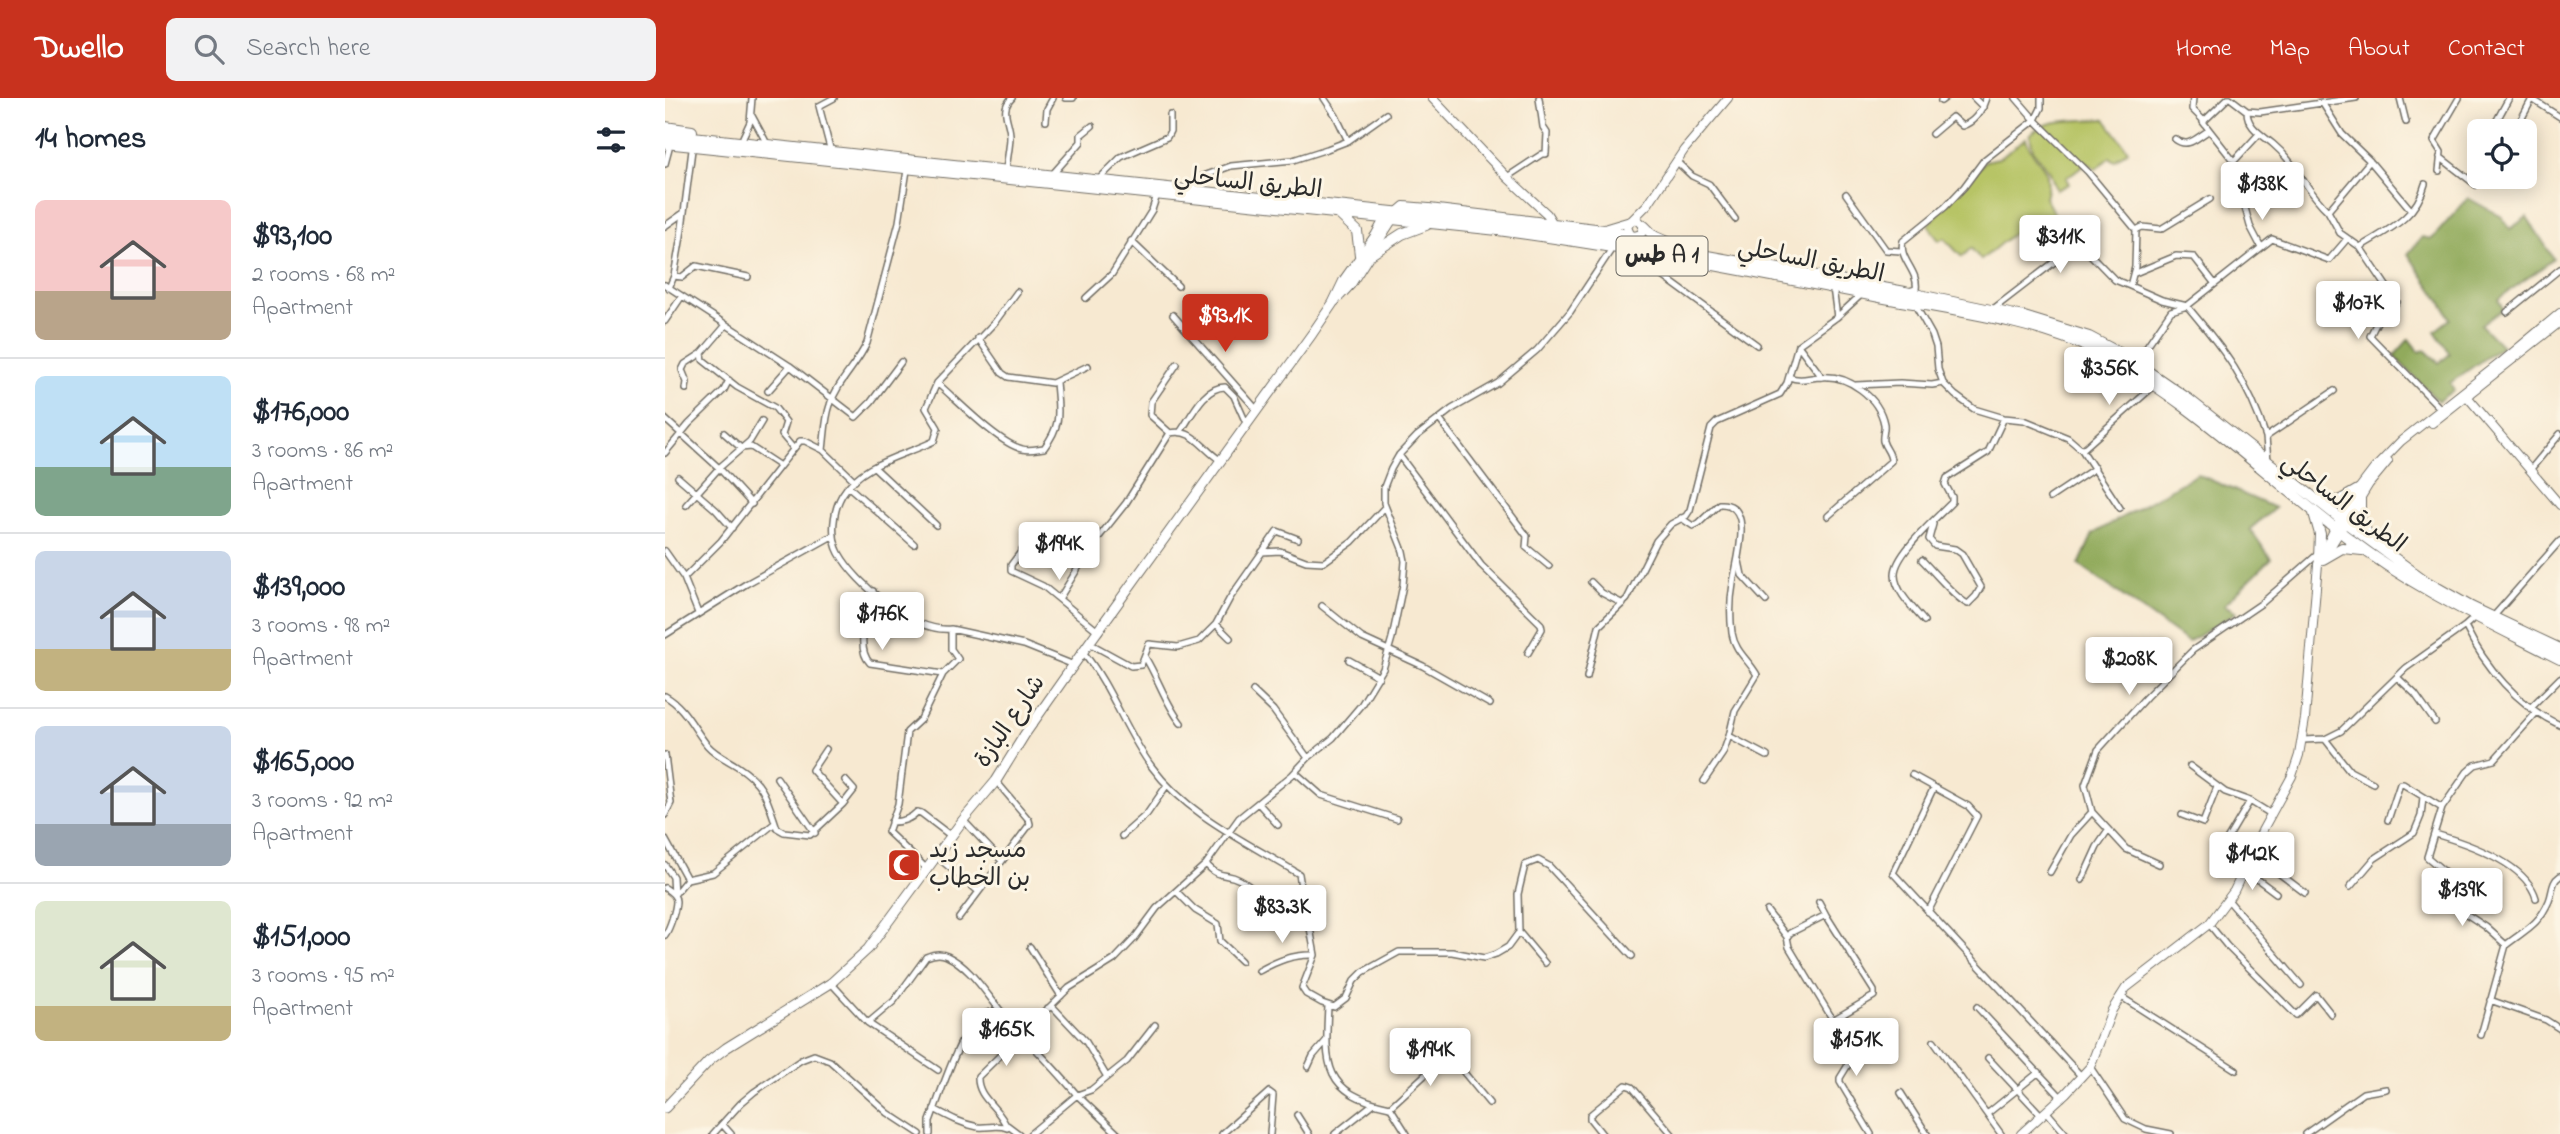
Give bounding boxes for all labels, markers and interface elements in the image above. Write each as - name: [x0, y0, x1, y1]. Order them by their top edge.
- search box: [166, 18, 656, 81]
- text: Dwello: [35, 25, 124, 73]
- icon: search: [190, 30, 228, 68]
- text: Search here: [246, 30, 370, 68]
- text: Home: [2176, 32, 2232, 67]
- text: Map: [2270, 32, 2310, 67]
- text: About: [2348, 32, 2410, 67]
- text: Contact: [2448, 32, 2525, 67]
- text: 14 homes: [35, 118, 146, 162]
- map controls: [2467, 119, 2537, 189]
- button: locate: [2467, 119, 2537, 189]
- icon: filters: [592, 121, 630, 159]
- street label: الطريق الساحلي: [1172, 159, 1324, 210]
- pin: $138K: [2213, 162, 2311, 222]
- text: $138K: [2237, 168, 2287, 201]
- text: $93,100: [252, 215, 332, 259]
- pin: $311K: [2011, 216, 2109, 275]
- text: $311K: [2035, 221, 2085, 254]
- icon: home: [91, 228, 175, 312]
- street label: الطريق الساحلي: [1735, 231, 1887, 294]
- road number: طس A 1: [1616, 237, 1707, 276]
- text: 2 rooms · 68 m²: [252, 259, 395, 292]
- pin: $107K: [2309, 282, 2407, 341]
- text: $107K: [2332, 287, 2384, 320]
- text: Apartment: [252, 292, 353, 325]
- pin: $93.1K: [1168, 294, 1282, 354]
- text: $93.1K: [1198, 300, 1252, 333]
- pin: $356K: [2060, 348, 2158, 407]
- text: $356K: [2080, 353, 2138, 386]
- text: $176,000: [252, 391, 349, 435]
- icon: home: [91, 404, 175, 488]
- text: 3 rooms · 86 m²: [252, 435, 393, 468]
- street label: الطريق الساحلي: [2273, 445, 2413, 563]
- text: Apartment: [252, 468, 353, 501]
- pin: $194K: [1010, 522, 1108, 582]
- text: $194K: [1035, 528, 1083, 561]
- text: $139,000: [252, 566, 345, 610]
- icon: home: [91, 579, 175, 663]
- pin: $176K: [833, 592, 931, 652]
- text: $176K: [856, 598, 908, 631]
- text: 3 rooms · 98 m²: [252, 610, 390, 643]
- pin: $208K: [2080, 638, 2178, 697]
- text: Apartment: [252, 643, 353, 676]
- text: $208K: [2101, 643, 2157, 676]
- street label: شارع البازة: [967, 668, 1055, 776]
- text: $165,000: [252, 741, 354, 785]
- icon: home: [91, 754, 175, 838]
- text: 3 rooms · 92 m²: [252, 785, 393, 818]
- text: Apartment: [252, 818, 353, 851]
- pin: $142K: [2203, 832, 2301, 892]
- place label: مسجد زيد بن الخطاب: [929, 834, 1030, 897]
- text: $142K: [2225, 838, 2279, 871]
- mosque icon: مسجد زيد بن الخطاب: [885, 846, 923, 884]
- pin: $139K: [2413, 868, 2511, 928]
- text: $139K: [2438, 874, 2486, 907]
- pin: $83.3K: [1225, 886, 1339, 945]
- text: $83.3K: [1253, 891, 1311, 924]
- text: $151,000: [252, 916, 350, 960]
- icon: home: [91, 929, 175, 1013]
- text: 3 rooms · 95 m²: [252, 960, 395, 993]
- text: Apartment: [252, 993, 353, 1026]
- pin: $165K: [957, 1009, 1055, 1068]
- text: $165K: [978, 1014, 1034, 1047]
- pin: $151K: [1807, 1018, 1905, 1078]
- text: $151K: [1830, 1024, 1882, 1057]
- pin: $194K: [1381, 1028, 1479, 1088]
- text: $194K: [1406, 1034, 1454, 1067]

